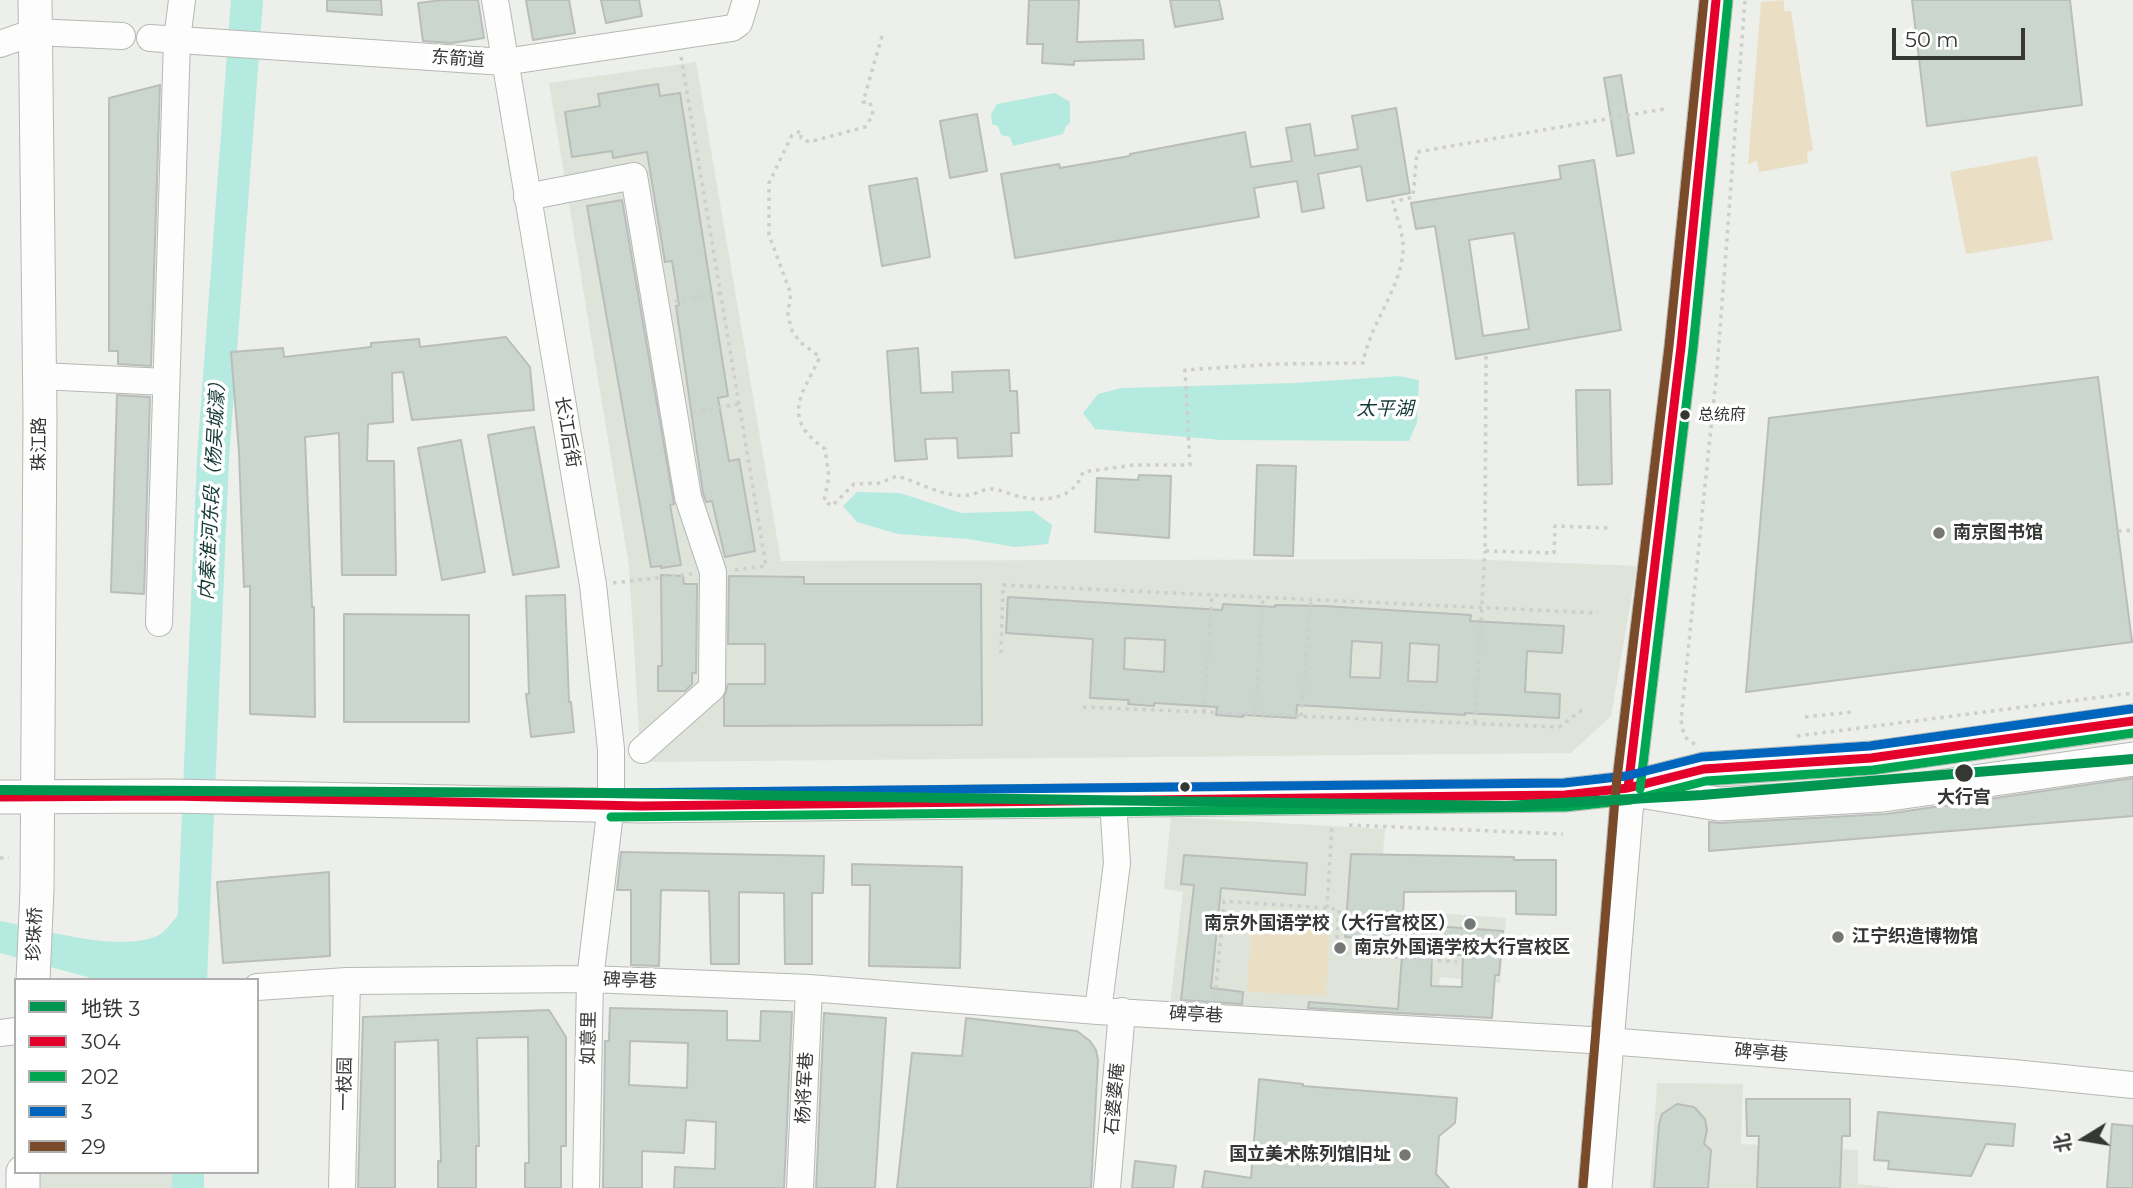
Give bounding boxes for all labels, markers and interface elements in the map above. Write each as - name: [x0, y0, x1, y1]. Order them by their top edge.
- scale bar: [1895, 14, 2028, 58]
- text: 50 m: [1905, 27, 1959, 52]
- street label: 东箭道: [430, 46, 486, 72]
- water label: 内秦淮河东段（杨吴城濠）: [196, 372, 230, 600]
- street label: 长江后街: [550, 395, 584, 469]
- water label: 太平湖: [1357, 398, 1413, 420]
- place label: 总统府: [1698, 405, 1746, 425]
- marker: 总统府: [1678, 408, 1692, 422]
- street label: 珠江路: [29, 417, 51, 471]
- place label: 南京图书馆: [1953, 522, 2043, 544]
- marker: 南京图书馆: [1931, 525, 1947, 541]
- marker: 大行宫: [1953, 762, 1975, 784]
- unlabelled marker: [1178, 780, 1192, 794]
- place label: 大行宫: [1937, 787, 1991, 809]
- street label: 珍珠桥: [23, 907, 47, 961]
- place label: 南京外国语学校（大行宫校区）: [1204, 913, 1456, 935]
- marker: 南京外国语学校（大行宫校区）: [1462, 916, 1478, 932]
- place label: 江宁织造博物馆: [1852, 926, 1978, 948]
- marker: 江宁织造博物馆: [1830, 929, 1846, 945]
- place label: 南京外国语学校大行宫校区: [1354, 937, 1570, 959]
- marker: 南京外国语学校大行宫校区: [1332, 940, 1348, 956]
- street label: 碑亭巷: [603, 969, 657, 993]
- legend: [14, 978, 259, 1174]
- text: 地铁 3: [81, 996, 140, 1021]
- street label: 碑亭巷: [1168, 1003, 1224, 1027]
- street label: 如意里: [578, 1011, 600, 1065]
- text: 304: [81, 1029, 121, 1054]
- street label: 碑亭巷: [1733, 1040, 1789, 1066]
- street label: 杨将军巷: [792, 1051, 818, 1125]
- street label: 一枝园: [334, 1057, 356, 1111]
- street label: 石婆婆庵: [1101, 1062, 1129, 1136]
- text: 202: [81, 1064, 119, 1089]
- text: 3: [81, 1099, 93, 1124]
- north arrow: [2049, 1104, 2119, 1174]
- text: 北: [2050, 1132, 2076, 1155]
- text: 29: [81, 1134, 106, 1159]
- place label: 国立美术陈列馆旧址: [1229, 1144, 1391, 1166]
- marker: 国立美术陈列馆旧址: [1397, 1147, 1413, 1163]

